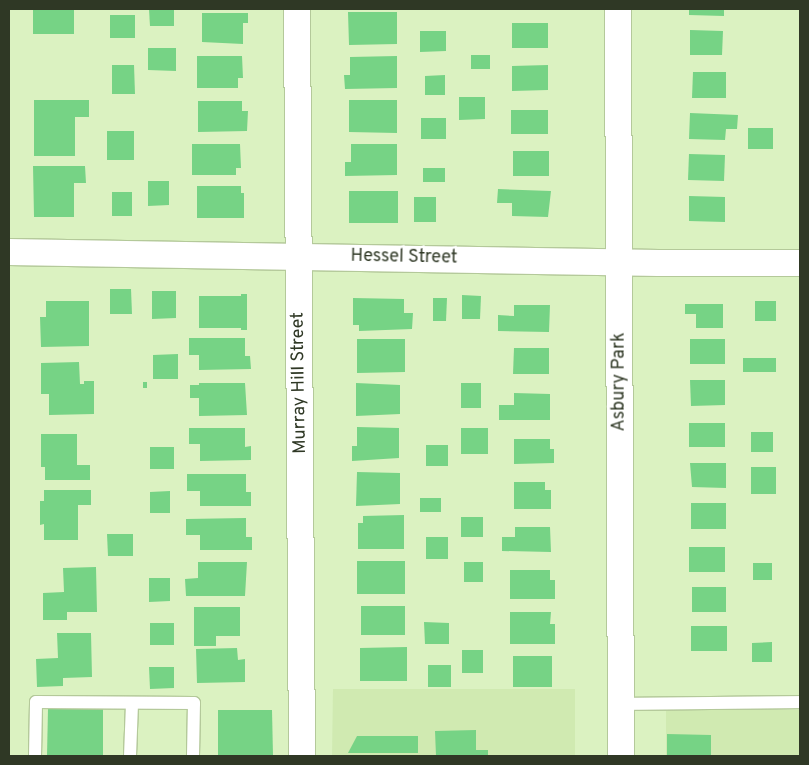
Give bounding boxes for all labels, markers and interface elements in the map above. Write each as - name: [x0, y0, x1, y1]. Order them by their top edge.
- street label: Hessel Street: [350, 246, 458, 270]
- street label: Murray Hill Street: [288, 312, 312, 454]
- street label: Asbury Park: [609, 332, 631, 432]

